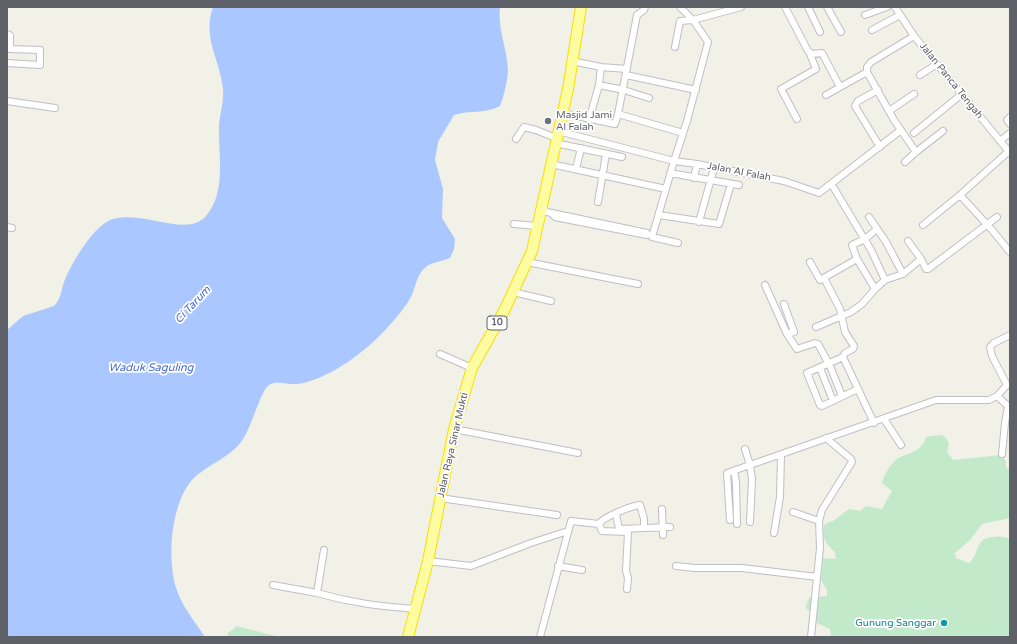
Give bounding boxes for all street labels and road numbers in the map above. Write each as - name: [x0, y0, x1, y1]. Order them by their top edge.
- street label: Jalan Panca Tengah: [917, 41, 985, 121]
- street label: Jalan Al Falah: [706, 160, 772, 184]
- road number: 10: [487, 316, 507, 330]
- street label: Jalan Raya Sinar Mukti: [435, 391, 471, 499]

